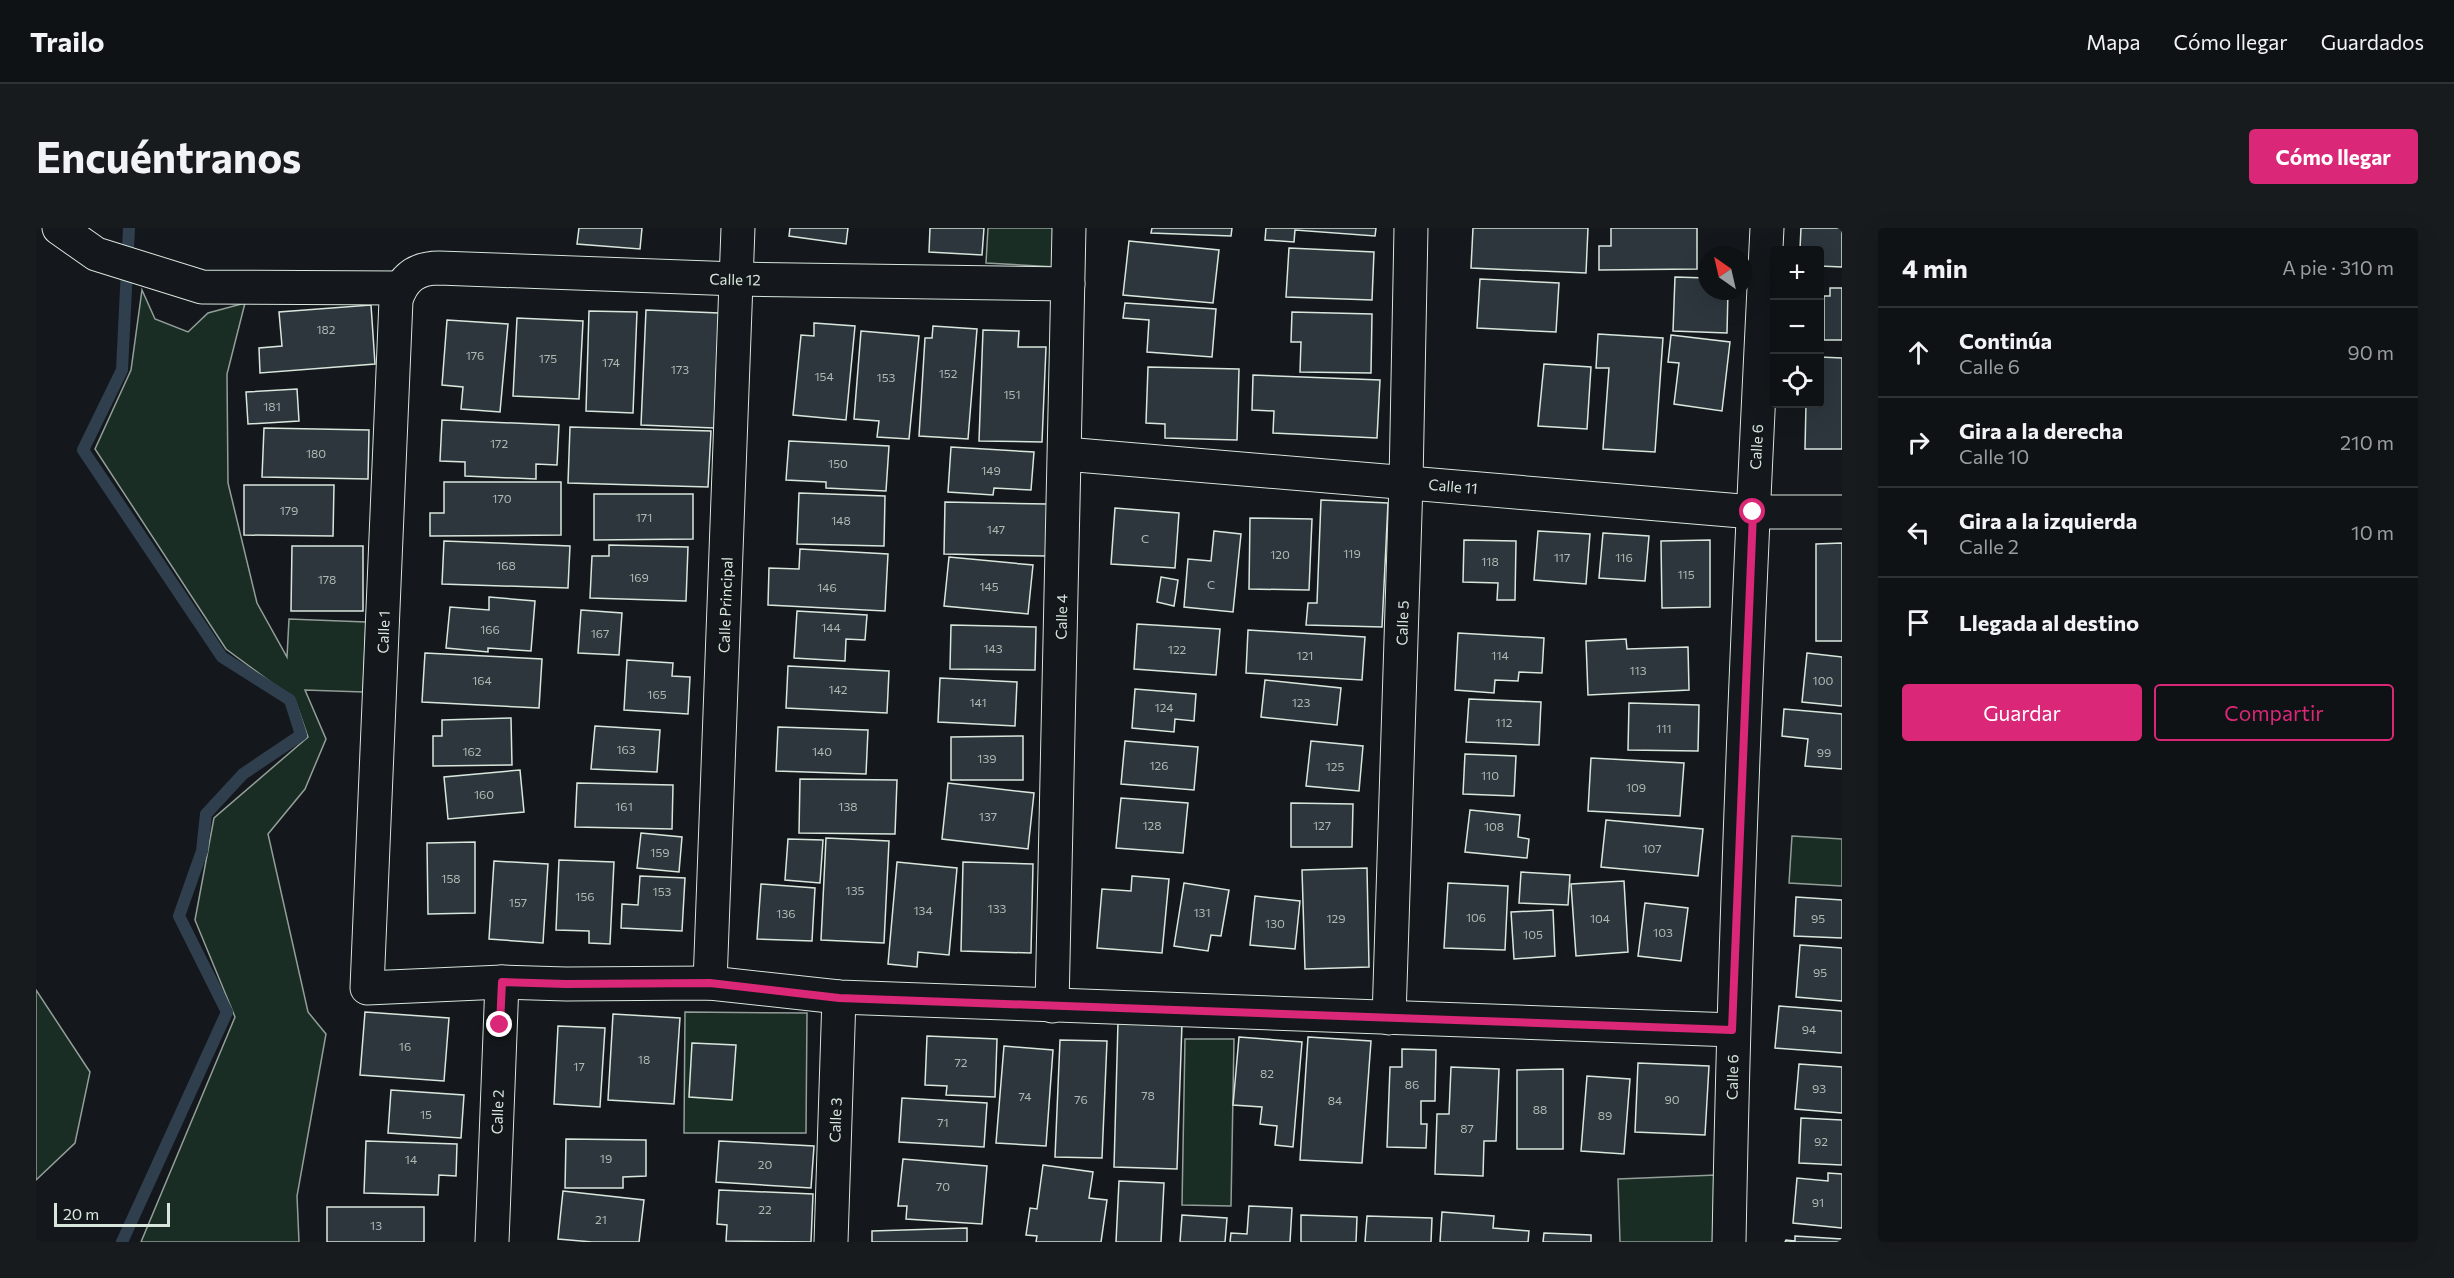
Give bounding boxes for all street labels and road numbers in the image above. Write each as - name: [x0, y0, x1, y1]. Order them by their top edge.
- street label: Calle 12: [709, 270, 761, 288]
- street label: Calle 6: [1746, 424, 1766, 470]
- street label: Calle 11: [1428, 475, 1478, 497]
- street label: Calle Principal: [714, 557, 736, 653]
- street label: Calle 4: [1052, 594, 1070, 640]
- street label: Calle 5: [1392, 600, 1412, 646]
- street label: Calle 1: [373, 610, 393, 654]
- street label: Calle 6: [1723, 1054, 1741, 1100]
- street label: Calle 2: [487, 1089, 507, 1135]
- street label: Calle 3: [825, 1097, 845, 1143]

